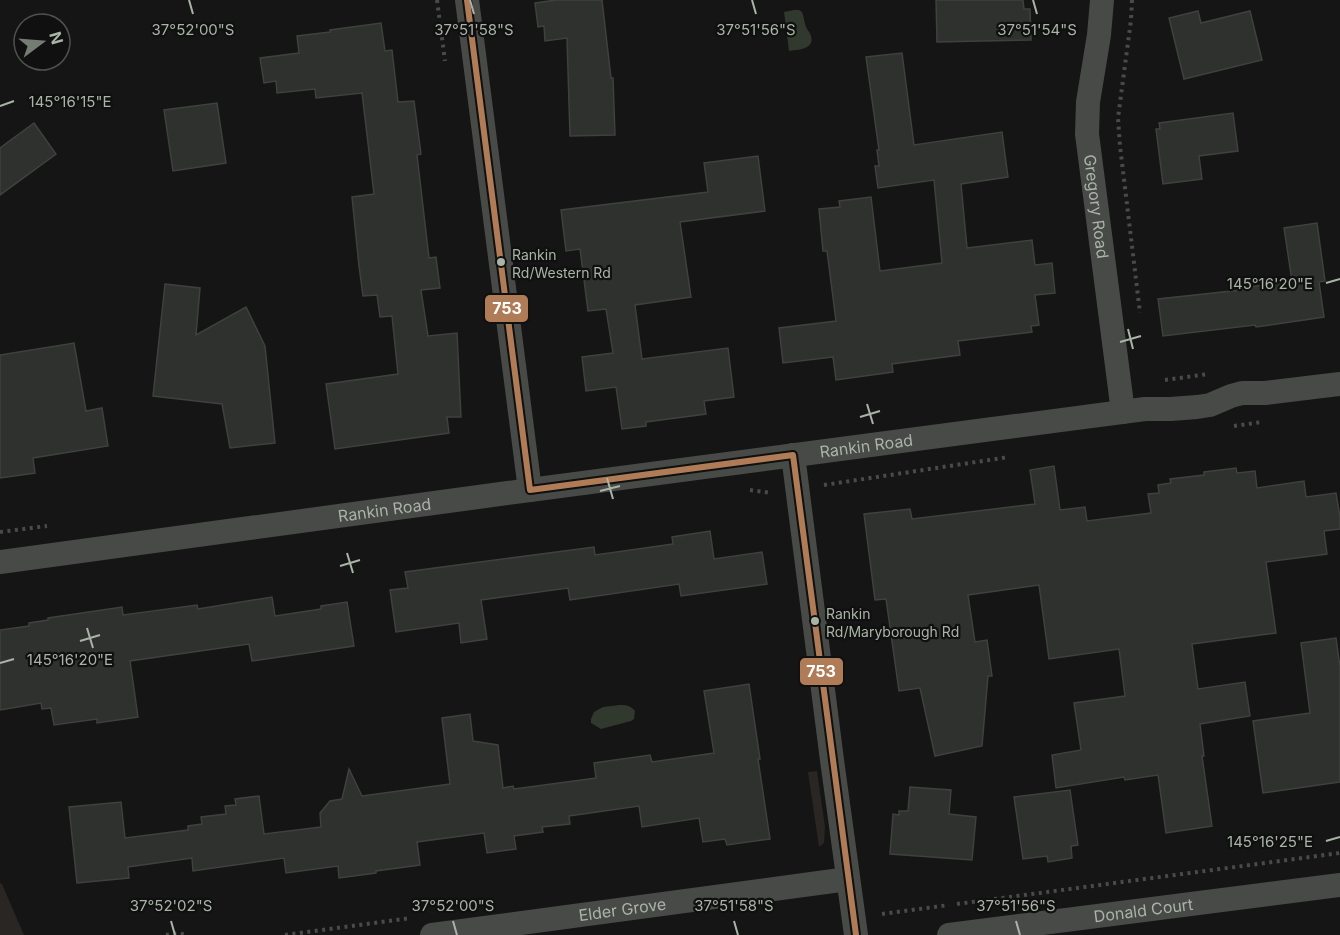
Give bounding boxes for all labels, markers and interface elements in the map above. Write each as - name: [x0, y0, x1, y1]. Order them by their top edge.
- north arrow: [12, 12, 72, 72]
- text: 37°52'00"S: [152, 20, 234, 39]
- text: 37°51'58"S: [434, 20, 514, 39]
- text: 37°51'56"S: [716, 20, 796, 39]
- text: 37°51'54"S: [997, 20, 1077, 39]
- text: N: [45, 29, 68, 46]
- text: 145°16'15"E: [29, 92, 111, 111]
- street label: Gregory Road: [1080, 153, 1113, 260]
- place label: Rankin Rd/Western Rd: [512, 246, 611, 281]
- marker: Rankin Rd/Western Rd: [495, 256, 507, 268]
- text: 145°16'20"E: [1227, 274, 1313, 293]
- line badge: 753: [484, 294, 529, 323]
- text: 753: [492, 298, 522, 318]
- street label: Rankin Road: [818, 430, 914, 462]
- street label: Rankin Road: [337, 494, 432, 526]
- place label: Rankin Rd/Maryborough Rd: [826, 605, 959, 640]
- marker: Rankin Rd/Maryborough Rd: [809, 615, 821, 627]
- text: 145°16'20"E: [27, 650, 113, 669]
- line badge: 753: [799, 657, 844, 686]
- text: 753: [806, 661, 836, 681]
- text: 145°16'25"E: [1227, 832, 1313, 851]
- street label: Elder Grove: [577, 894, 667, 925]
- street label: Donald Court: [1093, 894, 1194, 926]
- text: 37°52'02"S: [130, 896, 212, 915]
- text: 37°52'00"S: [412, 896, 494, 915]
- text: 37°51'58"S: [694, 896, 774, 915]
- text: 37°51'56"S: [976, 896, 1056, 915]

